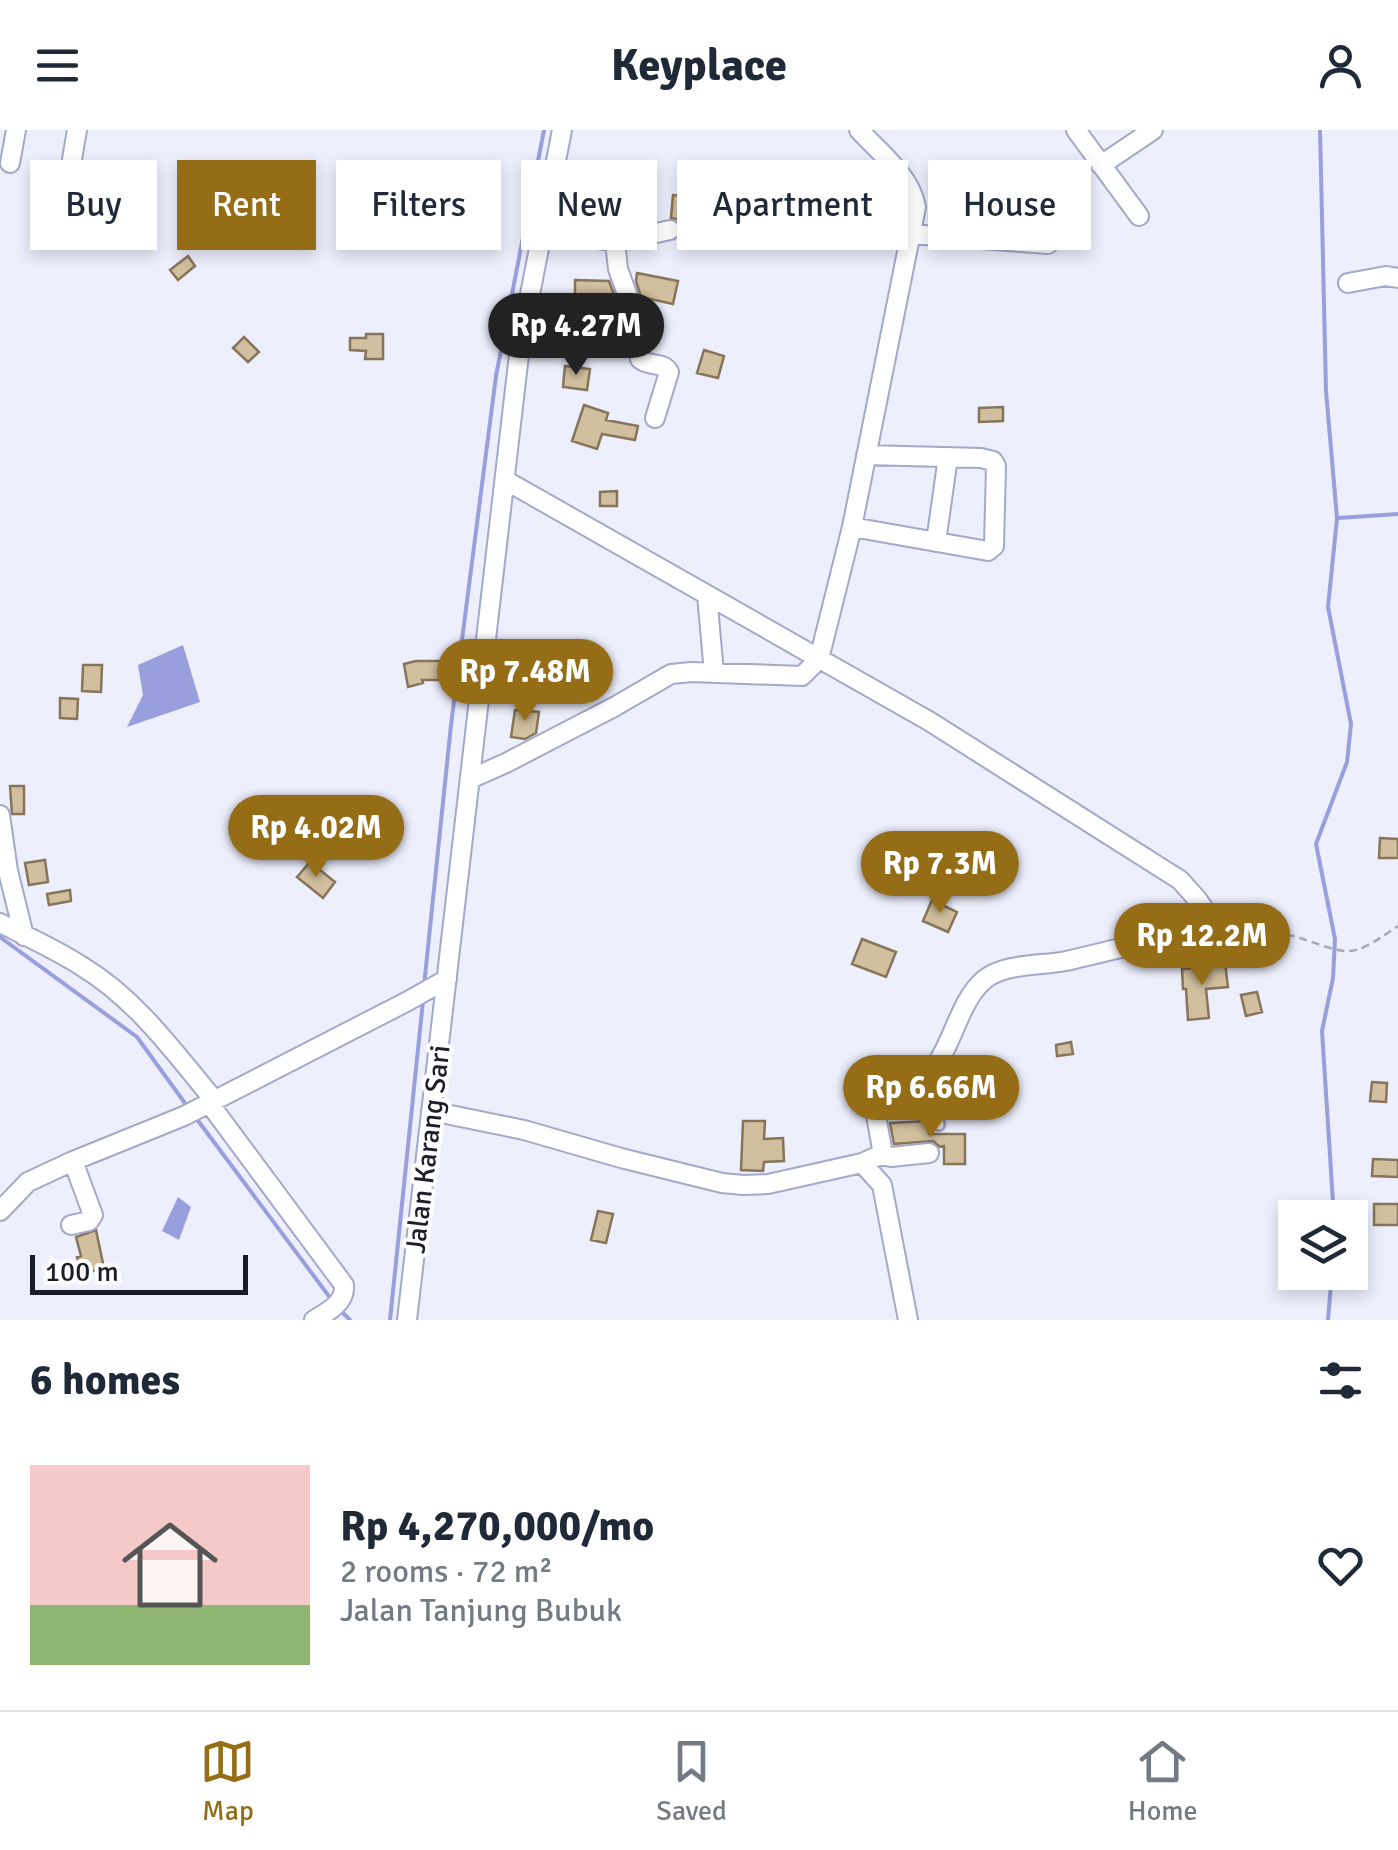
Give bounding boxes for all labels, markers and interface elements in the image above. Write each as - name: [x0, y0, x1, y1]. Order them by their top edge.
- icon: menu: [30, 38, 85, 93]
- text: Keyplace: [611, 38, 787, 93]
- icon: person: [1313, 38, 1368, 93]
- chip: Buy: [30, 160, 157, 250]
- chip: Rent: [177, 160, 316, 250]
- chip: Filters: [336, 160, 501, 250]
- chip: New: [521, 160, 657, 250]
- chip: Apartment: [677, 160, 908, 250]
- chip: House: [928, 160, 1091, 250]
- pin: Rp 4.27M: [473, 293, 679, 378]
- text: Rp 4.27M: [510, 306, 642, 345]
- pin: Rp 7.48M: [422, 639, 628, 724]
- text: Rp 7.48M: [459, 652, 591, 691]
- pin: Rp 4.02M: [213, 795, 419, 880]
- text: Rp 4.02M: [250, 808, 382, 847]
- pin: Rp 7.3M: [848, 831, 1032, 916]
- text: Rp 7.3M: [883, 844, 997, 883]
- pin: Rp 12.2M: [1099, 903, 1305, 988]
- text: Rp 12.2M: [1136, 916, 1268, 955]
- street label: Jalan Karang Sari: [398, 1043, 458, 1255]
- pin: Rp 6.66M: [828, 1055, 1034, 1140]
- text: Rp 6.66M: [865, 1068, 997, 1107]
- map controls: [1278, 1200, 1368, 1290]
- button: layers: [1278, 1200, 1368, 1290]
- scale bar: [30, 1250, 248, 1294]
- text: 100 m: [45, 1255, 119, 1289]
- icon: filters: [1313, 1353, 1368, 1408]
- text: 6 homes: [30, 1355, 180, 1406]
- text: Rp 4,270,000/mo: [340, 1501, 654, 1552]
- icon: home: [110, 1505, 230, 1625]
- icon: heart: [1313, 1538, 1368, 1593]
- text: 2 rooms · 72 m²: [340, 1552, 553, 1591]
- text: Jalan Tanjung Bubuk: [340, 1591, 622, 1630]
- tab: Map: [200, 1734, 255, 1828]
- tab: Saved: [656, 1734, 727, 1828]
- tab: Home: [1128, 1734, 1198, 1828]

